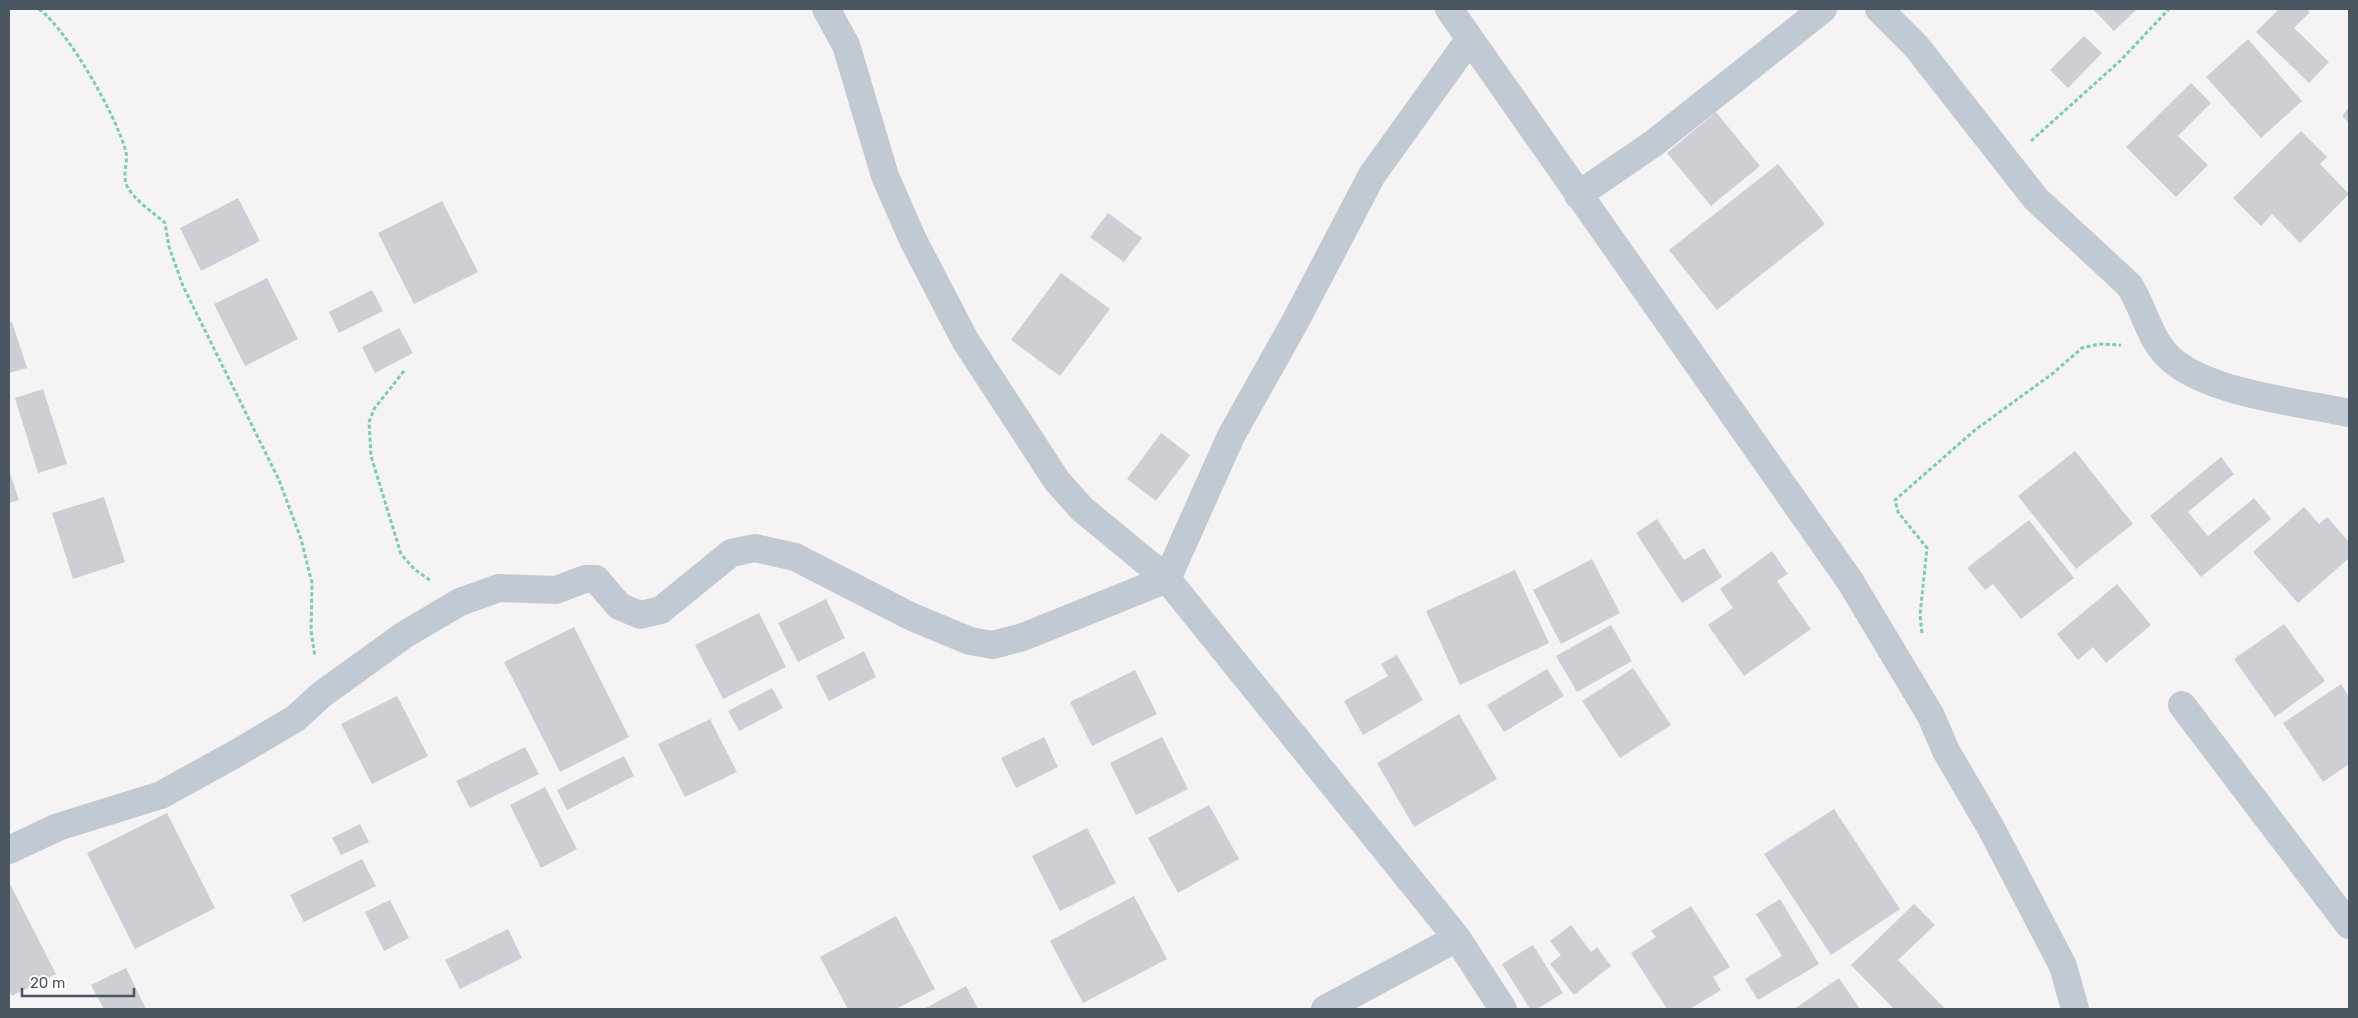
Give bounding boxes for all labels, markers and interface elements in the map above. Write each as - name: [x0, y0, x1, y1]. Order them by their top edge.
- scale bar: [22, 966, 135, 998]
- text: 20 m: [30, 974, 65, 992]

